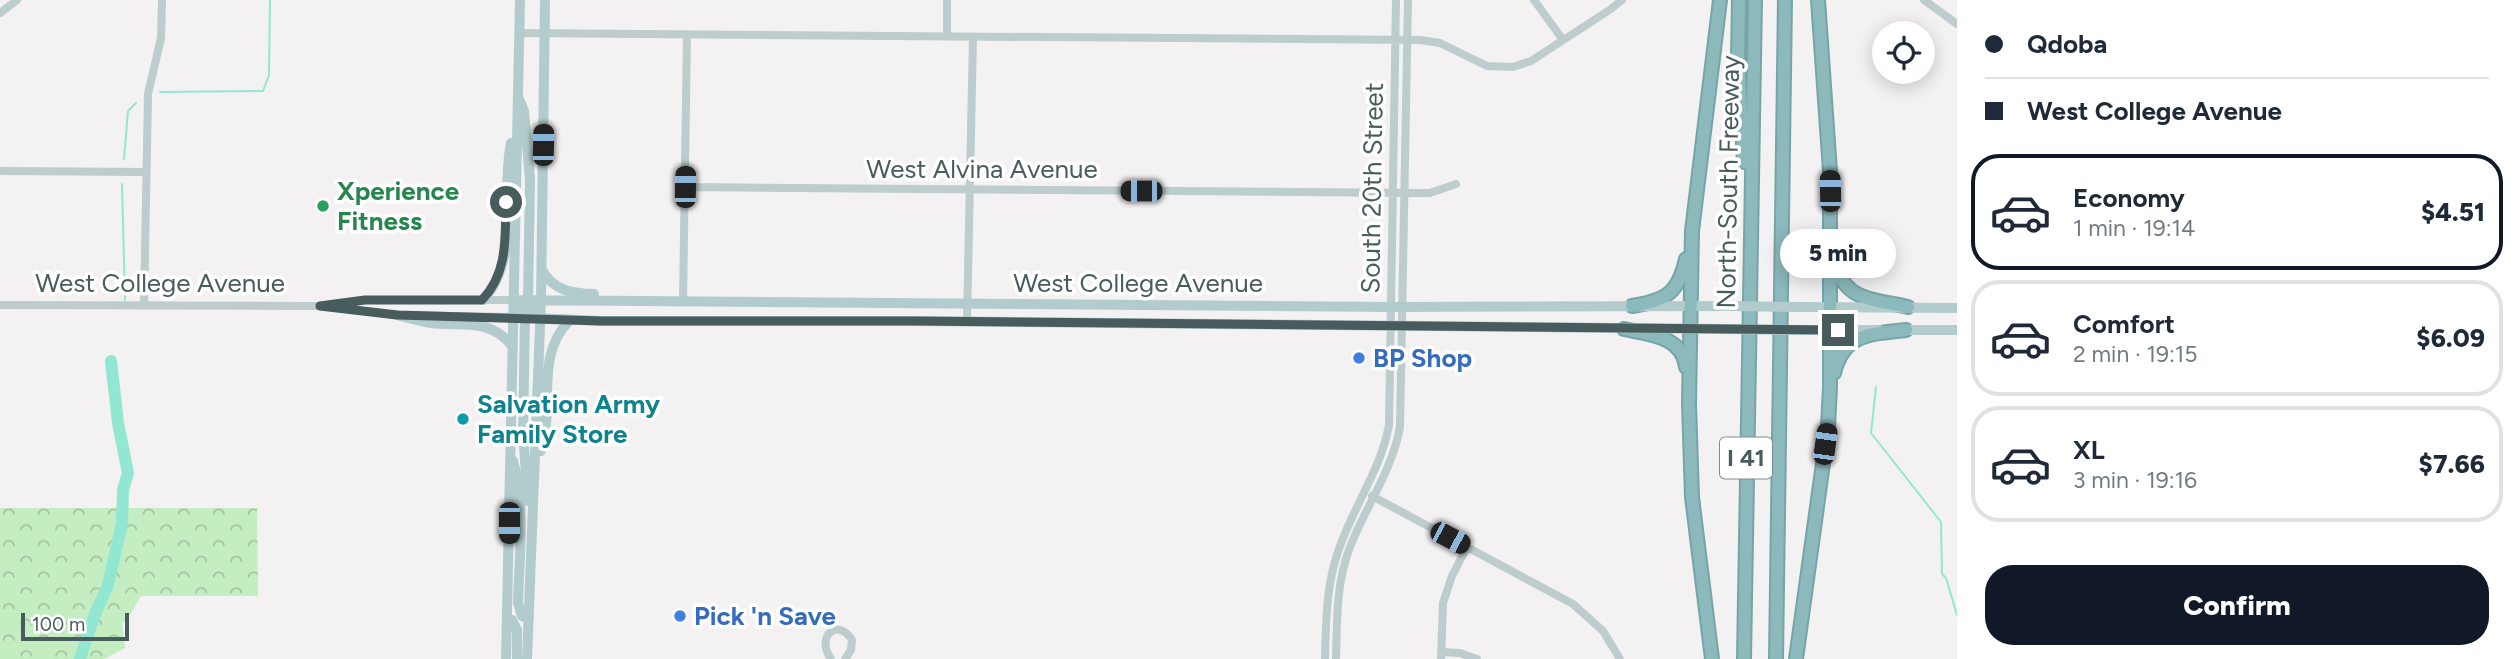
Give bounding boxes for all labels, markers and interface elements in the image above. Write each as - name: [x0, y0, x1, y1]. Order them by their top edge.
- map controls: [1872, 21, 1935, 84]
- button: locate: [1872, 21, 1935, 84]
- text: Qdoba: [2027, 28, 2107, 60]
- street label: North-South Freeway: [1710, 55, 1746, 309]
- street label: South 20th Street: [1354, 82, 1390, 294]
- text: West College Avenue: [2027, 95, 2282, 127]
- car: [533, 124, 554, 166]
- street label: West Alvina Avenue: [866, 153, 1098, 185]
- car: [675, 166, 696, 208]
- car: [1820, 170, 1841, 212]
- place label: Xperience Fitness: [337, 175, 459, 237]
- car: [1121, 181, 1163, 202]
- icon: car: [1989, 181, 2052, 244]
- text: Economy: [2073, 182, 2185, 214]
- route start: [490, 186, 522, 218]
- text: $4.51: [2421, 196, 2485, 228]
- marker: Xperience Fitness: [315, 198, 331, 214]
- text: 1 min · 19:14: [2073, 214, 2195, 242]
- callout: 5 min: [1780, 229, 1896, 278]
- text: 5 min: [1809, 239, 1867, 267]
- street label: West College Avenue: [35, 267, 285, 299]
- street label: West College Avenue: [1013, 267, 1263, 299]
- icon: car: [1989, 307, 2052, 370]
- text: Comfort: [2073, 308, 2175, 340]
- route end: [1822, 314, 1854, 346]
- text: $6.09: [2416, 322, 2485, 354]
- text: 2 min · 19:15: [2073, 340, 2198, 368]
- place label: BP Shop: [1373, 342, 1472, 374]
- marker: BP Shop: [1351, 350, 1367, 366]
- place label: Salvation Army Family Store: [477, 388, 660, 450]
- marker: Salvation Army Family Store: [455, 411, 471, 427]
- car: [1812, 422, 1839, 466]
- icon: car: [1989, 433, 2052, 496]
- text: XL: [2073, 434, 2105, 466]
- road number: I 41: [1720, 438, 1772, 478]
- text: $7.66: [2419, 448, 2485, 480]
- text: 3 min · 19:16: [2073, 466, 2197, 494]
- car: [499, 502, 520, 544]
- car: [1427, 519, 1474, 557]
- button: Confirm: [1985, 565, 2489, 645]
- place label: Pick 'n Save: [694, 600, 836, 632]
- marker: Pick 'n Save: [672, 608, 688, 624]
- scale bar: [21, 610, 130, 642]
- text: 100 m: [32, 613, 85, 636]

